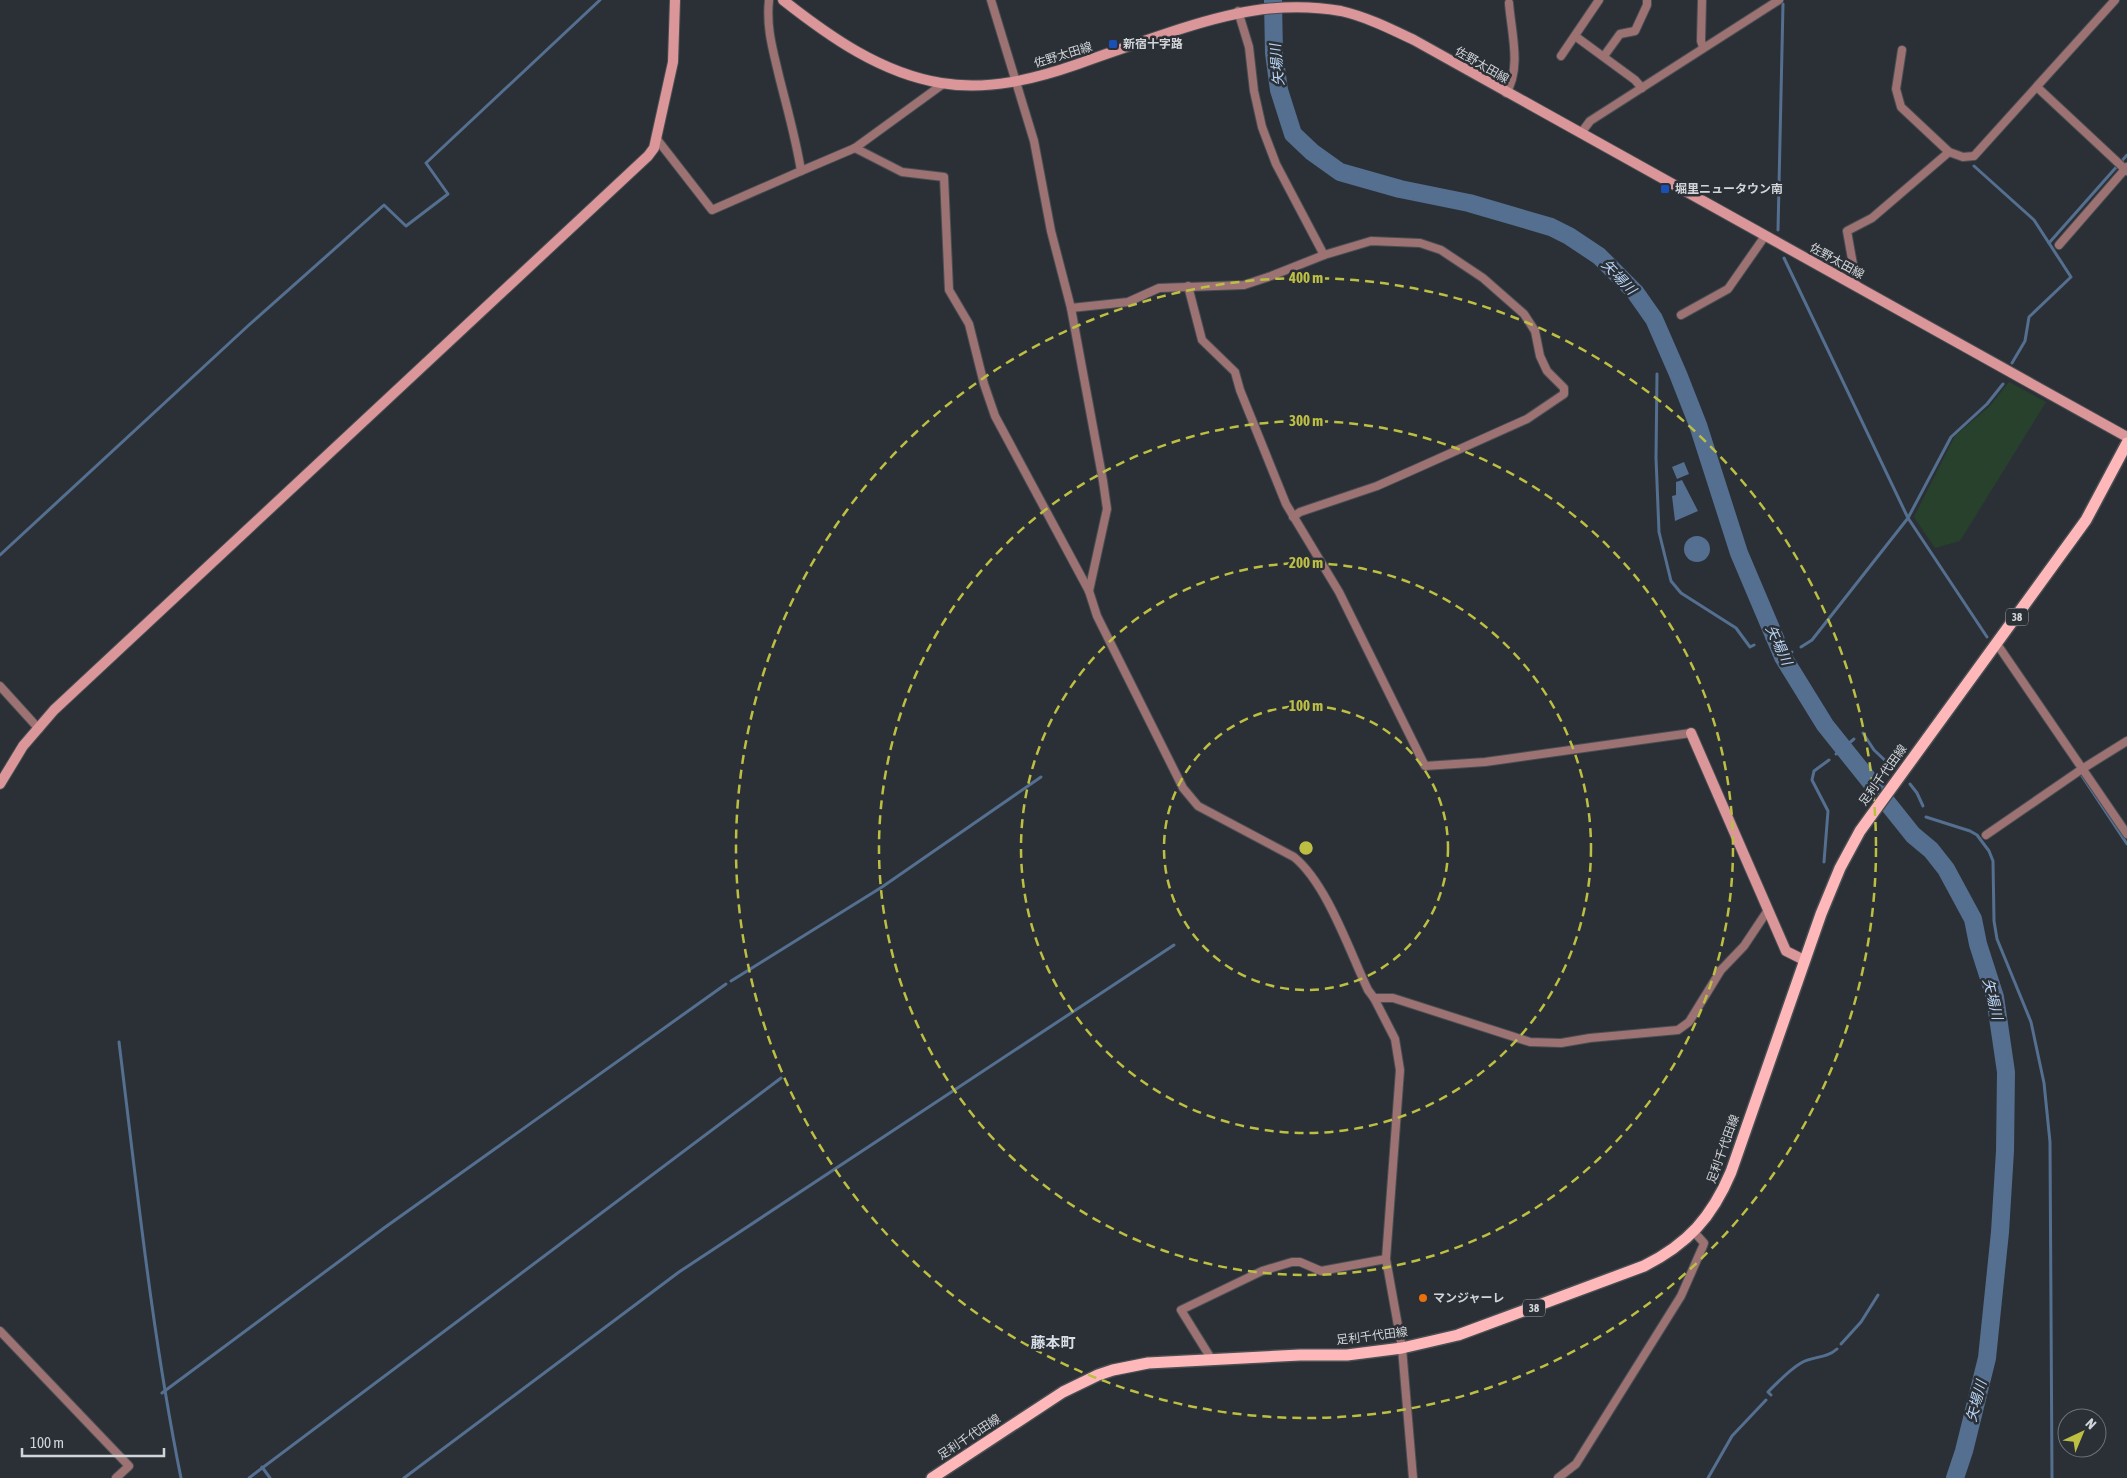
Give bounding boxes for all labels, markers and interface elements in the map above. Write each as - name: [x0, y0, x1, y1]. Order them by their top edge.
- place label: 新宿十字路: [1123, 37, 1183, 51]
- marker: 新宿十字路: [1107, 38, 1119, 50]
- street label: 佐野太田線: [1032, 40, 1094, 70]
- water label: 矢場川: [1267, 41, 1287, 87]
- street label: 佐野太田線: [1453, 44, 1511, 86]
- place label: 堀里ニュータウン南: [1675, 182, 1783, 196]
- marker: 堀里ニュータウン南: [1659, 183, 1671, 195]
- street label: 佐野太田線: [1807, 240, 1867, 282]
- water label: 矢場川: [1599, 256, 1641, 299]
- text: 400 m: [1288, 269, 1323, 286]
- text: 300 m: [1289, 412, 1323, 429]
- text: 200 m: [1289, 554, 1323, 571]
- road number: 38: [2006, 608, 2028, 626]
- water label: 矢場川: [1763, 623, 1796, 669]
- text: 100 m: [1289, 697, 1323, 714]
- street label: 足利千代田線: [1856, 742, 1910, 808]
- centre of rings: [1297, 839, 1315, 857]
- water label: 矢場川: [1980, 977, 2006, 1023]
- street label: 足利千代田線: [1704, 1113, 1742, 1185]
- place label: マンジャーレ: [1433, 1291, 1504, 1305]
- marker: マンジャーレ: [1417, 1292, 1429, 1304]
- road number: 38: [1523, 1300, 1545, 1316]
- street label: 足利千代田線: [1335, 1325, 1409, 1347]
- district label: 藤本町: [1030, 1334, 1076, 1351]
- water label: 矢場川: [1963, 1377, 1990, 1423]
- north arrow: [2057, 1408, 2107, 1458]
- street label: 足利千代田線: [935, 1412, 1003, 1462]
- text: N: [2083, 1415, 2100, 1432]
- scale bar: [22, 1426, 165, 1458]
- text: 100 m: [30, 1434, 64, 1451]

